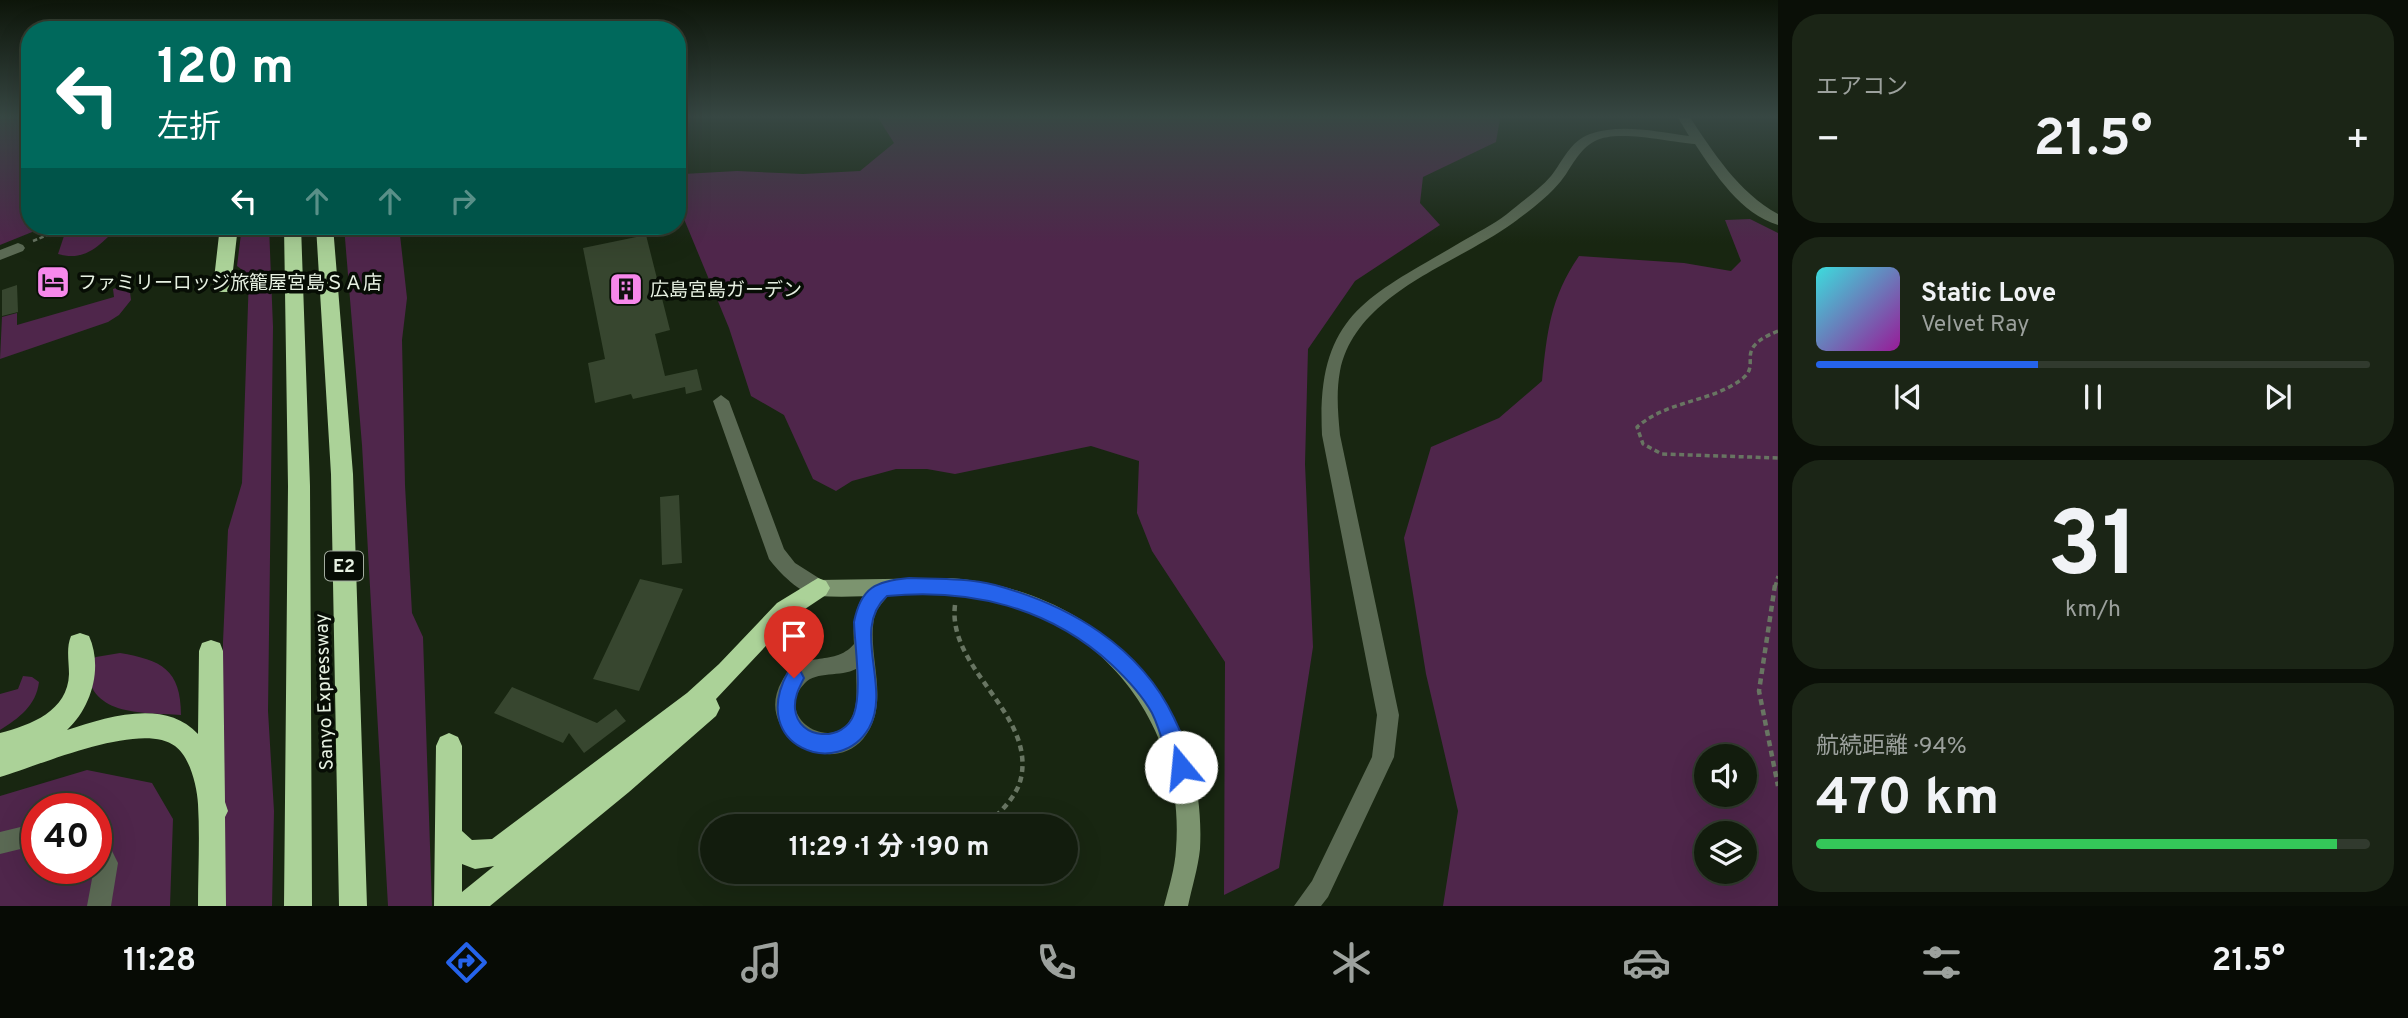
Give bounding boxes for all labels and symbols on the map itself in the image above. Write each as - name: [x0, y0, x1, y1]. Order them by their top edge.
- hotel icon: ファミリーロッジ旅籠屋宮島ＳＡ店: [34, 263, 72, 301]
- building icon: 広島宮島ガーデン: [607, 270, 645, 308]
- place label: ファミリーロッジ旅籠屋宮島ＳＡ店: [78, 272, 382, 296]
- place label: 広島宮島ガーデン: [650, 279, 802, 303]
- road number: E2: [325, 552, 363, 580]
- pin: [764, 606, 824, 678]
- street label: Sanyo Expressway: [310, 613, 340, 771]
- position arrow: [1144, 730, 1218, 804]
- speed limit sign: 40: [21, 793, 112, 884]

